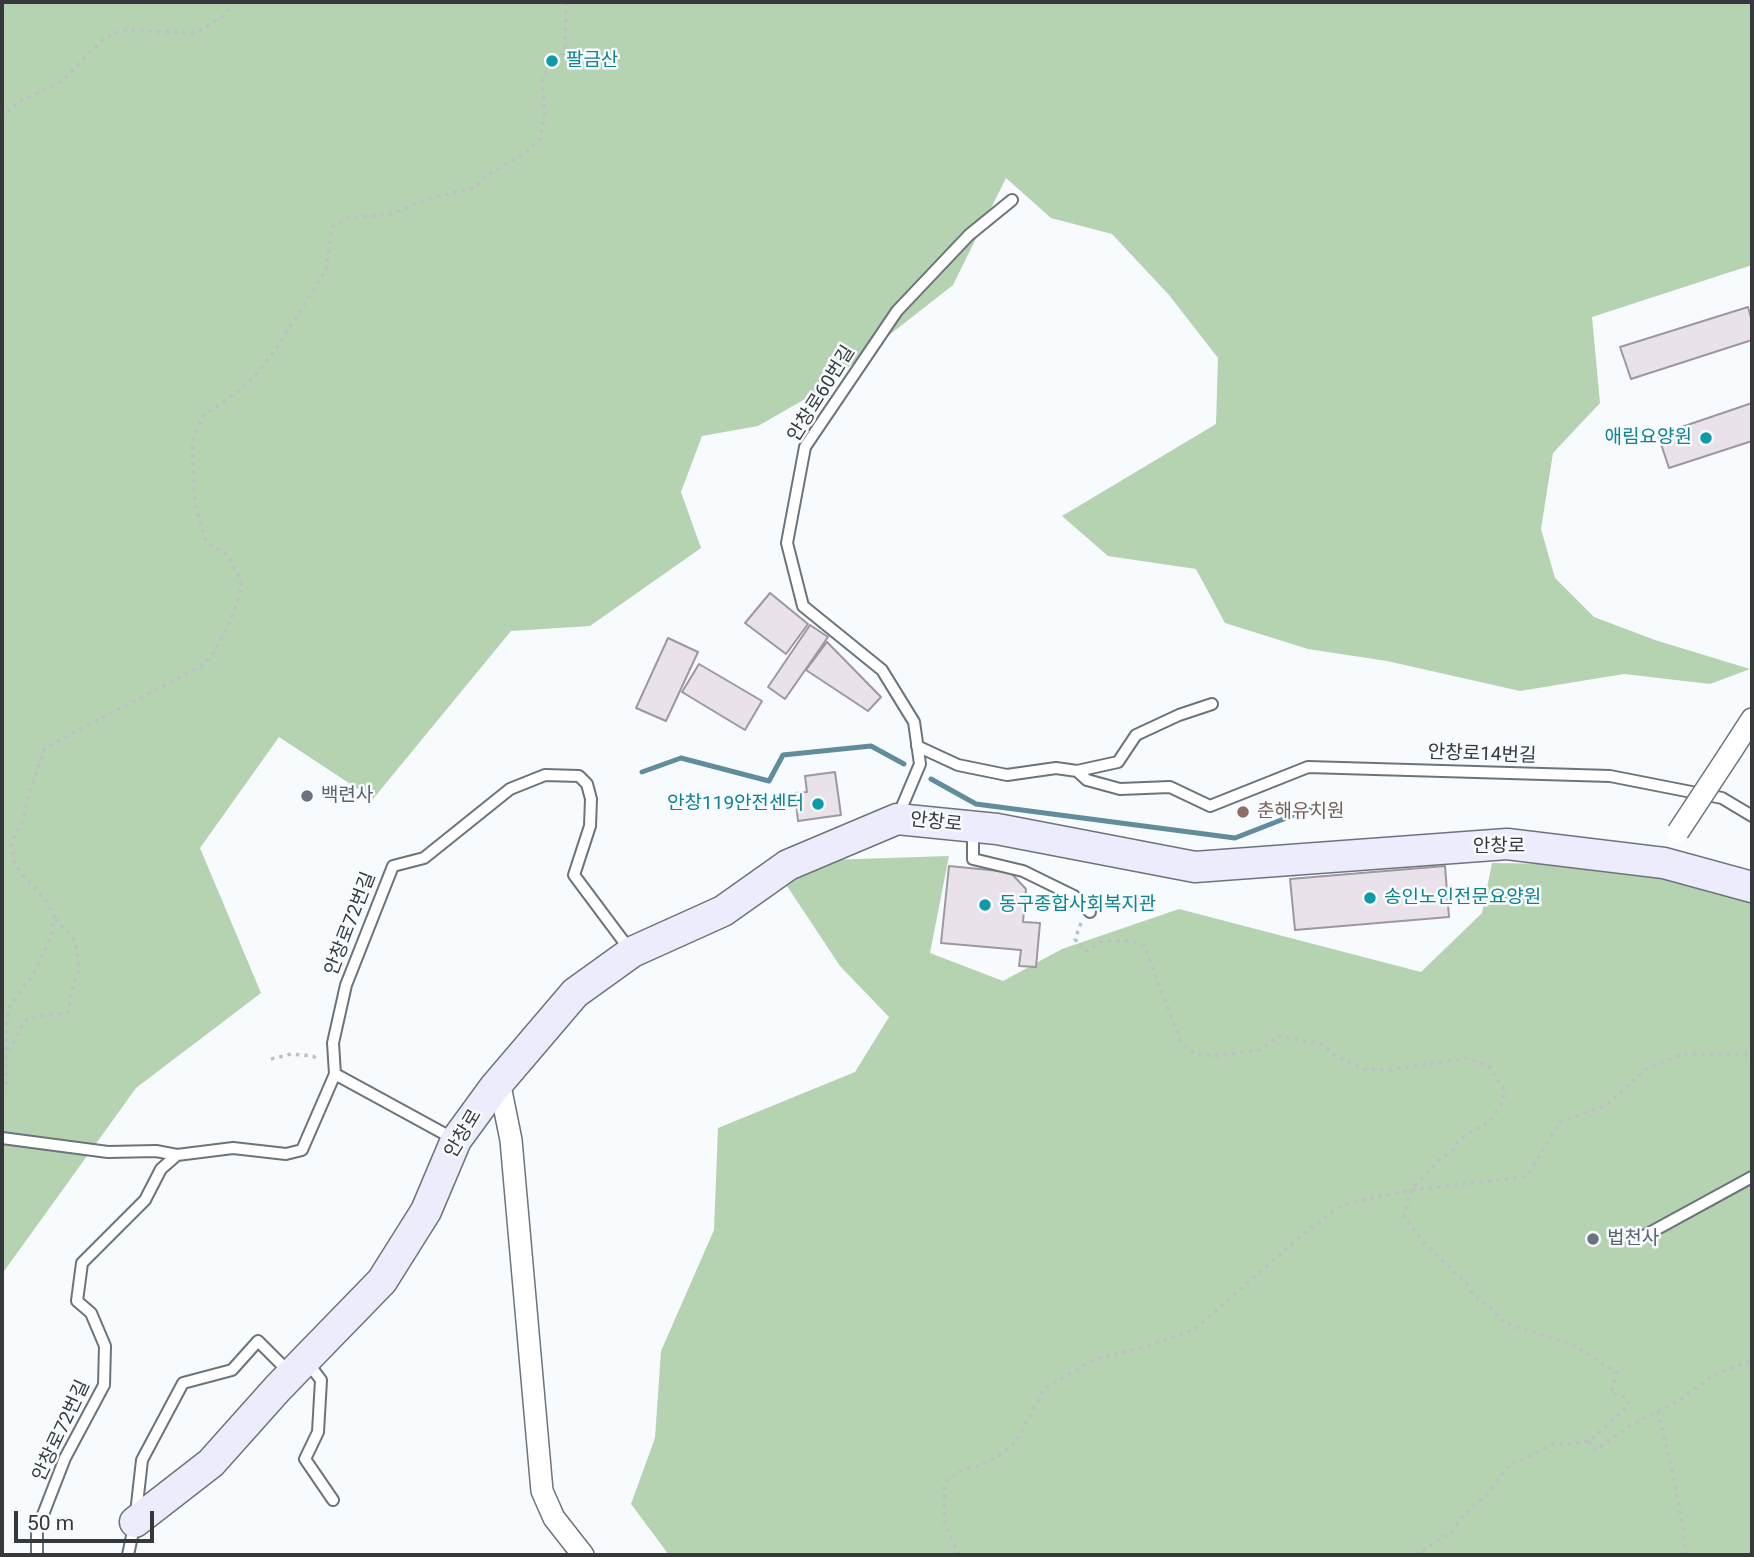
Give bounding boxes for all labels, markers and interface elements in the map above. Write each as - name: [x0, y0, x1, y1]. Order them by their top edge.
- place label: 팔금산: [566, 50, 618, 72]
- marker: 팔금산: [544, 53, 560, 69]
- street label: 안창로60번길: [784, 342, 860, 446]
- place label: 애림요양원: [1605, 427, 1692, 449]
- marker: 애림요양원: [1698, 430, 1714, 446]
- street label: 안창로14번길: [1427, 742, 1537, 768]
- place label: 백련사: [321, 785, 373, 807]
- marker: 백련사: [299, 788, 315, 804]
- place label: 안창119안전센터: [667, 793, 804, 815]
- marker: 안창119안전센터: [810, 796, 826, 812]
- place label: 춘해유치원: [1257, 801, 1344, 823]
- marker: 춘해유치원: [1235, 804, 1251, 820]
- street label: 안창로: [909, 809, 963, 837]
- street label: 안창로: [1473, 836, 1525, 858]
- street label: 안창로72번길: [321, 869, 381, 979]
- place label: 송인노인전문요양원: [1384, 887, 1541, 909]
- marker: 송인노인전문요양원: [1362, 890, 1378, 906]
- place label: 동구종합사회복지관: [999, 894, 1156, 916]
- marker: 동구종합사회복지관: [977, 897, 993, 913]
- street label: 안창로: [441, 1106, 487, 1162]
- place label: 법천사: [1607, 1228, 1659, 1250]
- marker: 법천사: [1585, 1231, 1601, 1247]
- street label: 안창로72번길: [29, 1377, 95, 1485]
- scale bar: [18, 1498, 158, 1542]
- text: 50 m: [27, 1511, 74, 1535]

